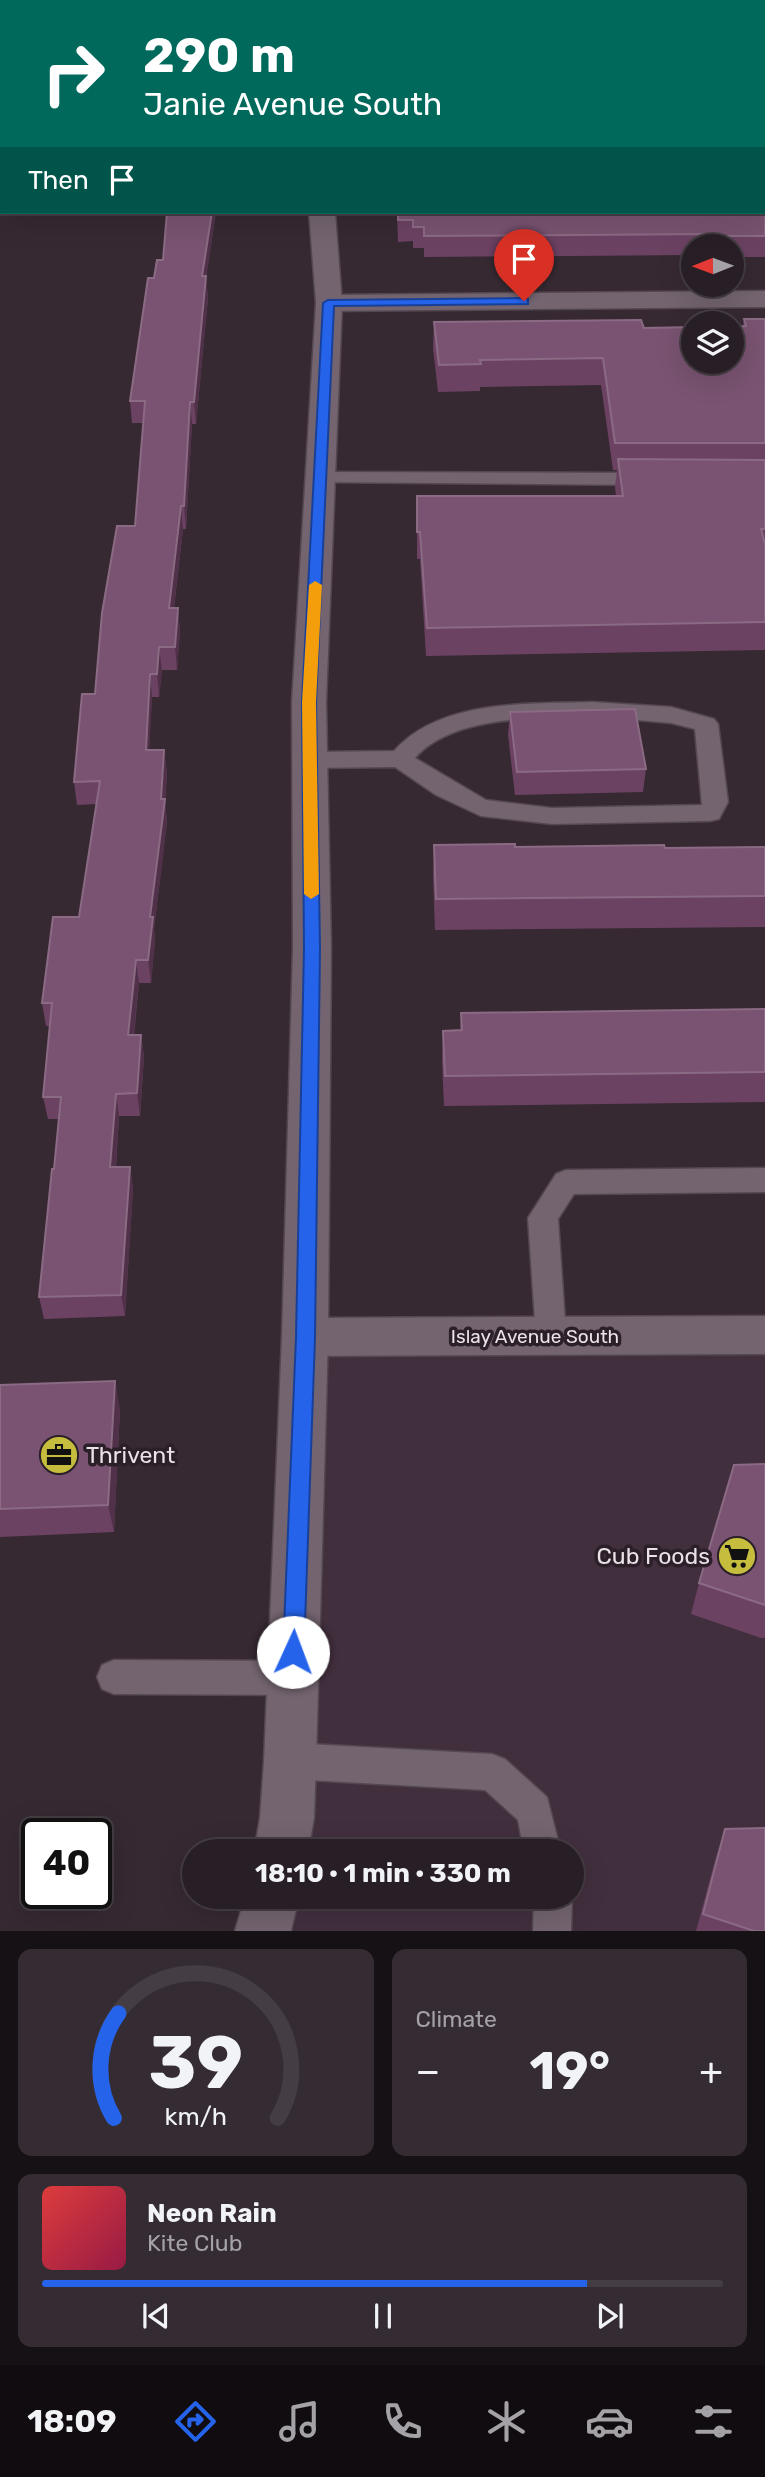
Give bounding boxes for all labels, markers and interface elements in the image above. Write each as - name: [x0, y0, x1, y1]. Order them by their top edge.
- text: 290 m: [143, 26, 295, 84]
- icon: right: [28, 28, 119, 119]
- text: Janie Avenue South: [143, 85, 442, 123]
- icon: arrive: [103, 161, 141, 199]
- text: Then: [28, 165, 89, 196]
- pin: [494, 229, 554, 301]
- north arrow: [681, 234, 744, 298]
- map controls: [681, 234, 744, 374]
- icon: arrive: [505, 240, 543, 278]
- button: layers: [681, 311, 744, 374]
- street label: Islay Avenue South: [451, 1325, 619, 1348]
- office icon: Thrivent: [38, 1434, 80, 1476]
- place label: Thrivent: [86, 1441, 175, 1469]
- supermarket icon: Cub Foods: [716, 1535, 758, 1577]
- place label: Cub Foods: [597, 1542, 710, 1570]
- position arrow: [256, 1615, 330, 1689]
- speed limit sign: 40: [21, 1818, 112, 1909]
- text: 18:10 · 1 min · 330 m: [255, 1858, 511, 1889]
- text: Climate: [416, 2005, 497, 2033]
- text: 39: [148, 2021, 243, 2107]
- text: 19°: [529, 2040, 610, 2102]
- text: −: [416, 2048, 440, 2094]
- text: +: [699, 2048, 723, 2094]
- text: km/h: [165, 2102, 227, 2131]
- text: Neon Rain: [147, 2198, 277, 2229]
- text: Kite Club: [147, 2229, 242, 2257]
- icon: previous: [137, 2297, 175, 2335]
- icon: pause: [364, 2297, 402, 2335]
- icon: next: [591, 2297, 629, 2335]
- icon: directions: [171, 2397, 220, 2446]
- icon: music: [275, 2397, 324, 2446]
- icon: phone: [378, 2397, 427, 2446]
- icon: climate: [482, 2397, 531, 2446]
- icon: car: [585, 2397, 634, 2446]
- icon: filters: [689, 2397, 738, 2446]
- text: 18:09: [27, 2402, 116, 2440]

